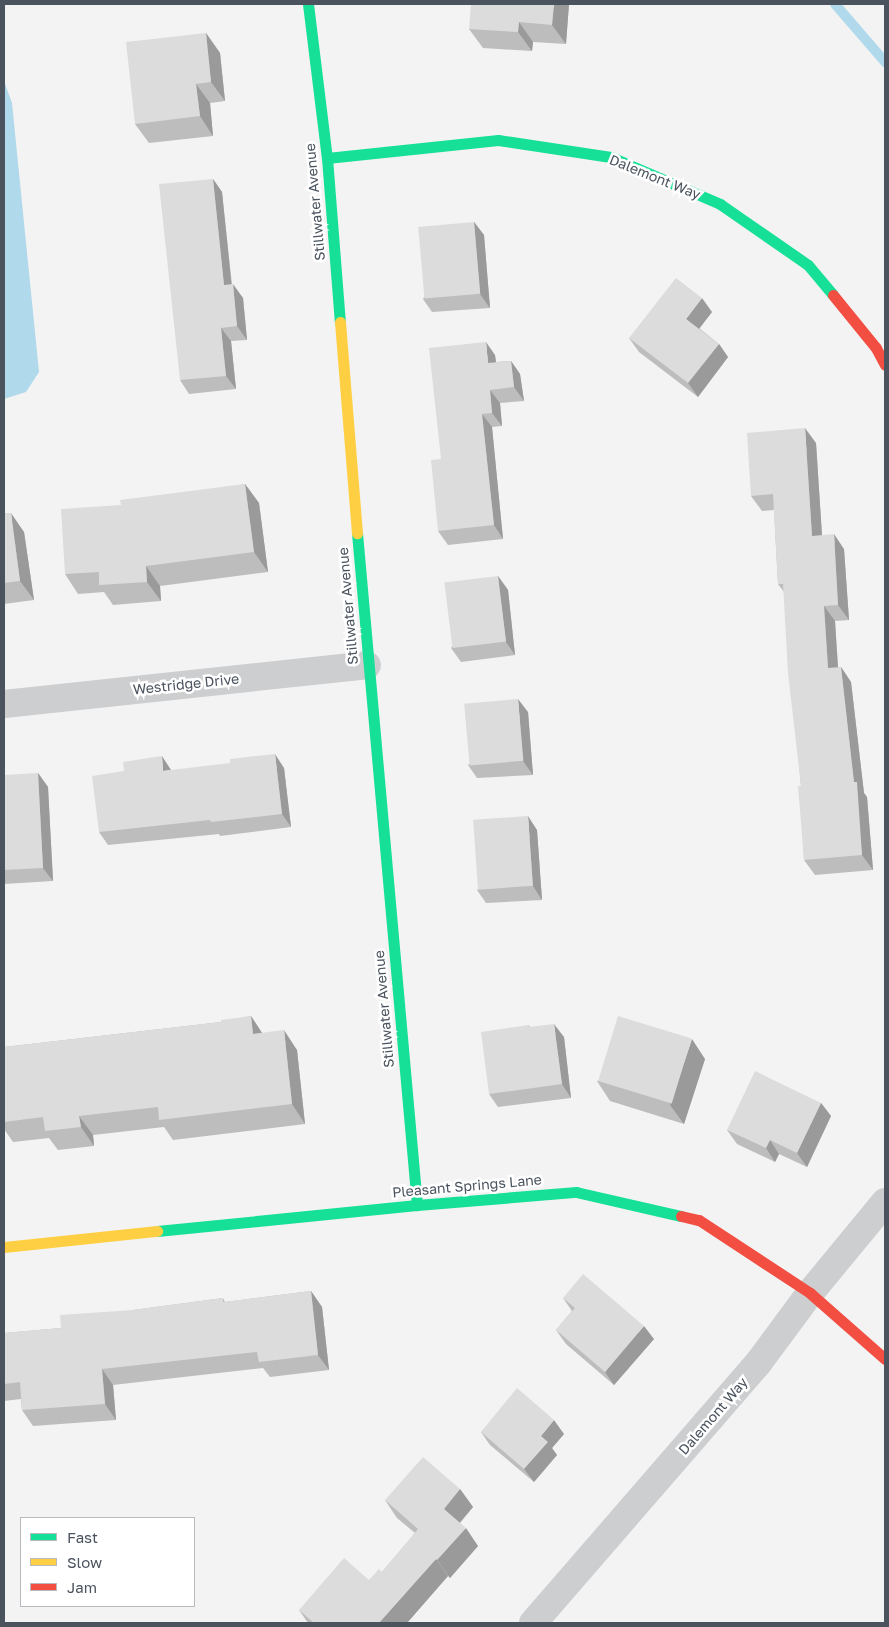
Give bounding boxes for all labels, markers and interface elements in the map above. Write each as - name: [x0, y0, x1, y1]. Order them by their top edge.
- street label: Stillwater Avenue: [301, 143, 329, 261]
- street label: Dalemont Way: [607, 151, 703, 203]
- street label: Stillwater Avenue: [334, 547, 362, 665]
- street label: Westridge Drive: [132, 670, 240, 698]
- street label: Stillwater Avenue: [370, 950, 398, 1068]
- street label: Pleasant Springs Lane: [391, 1171, 543, 1201]
- street label: Dalemont Way: [675, 1374, 751, 1458]
- legend: [20, 1517, 195, 1607]
- text: Fast: [67, 1528, 98, 1546]
- text: Slow: [67, 1553, 102, 1571]
- text: Jam: [67, 1578, 97, 1596]

